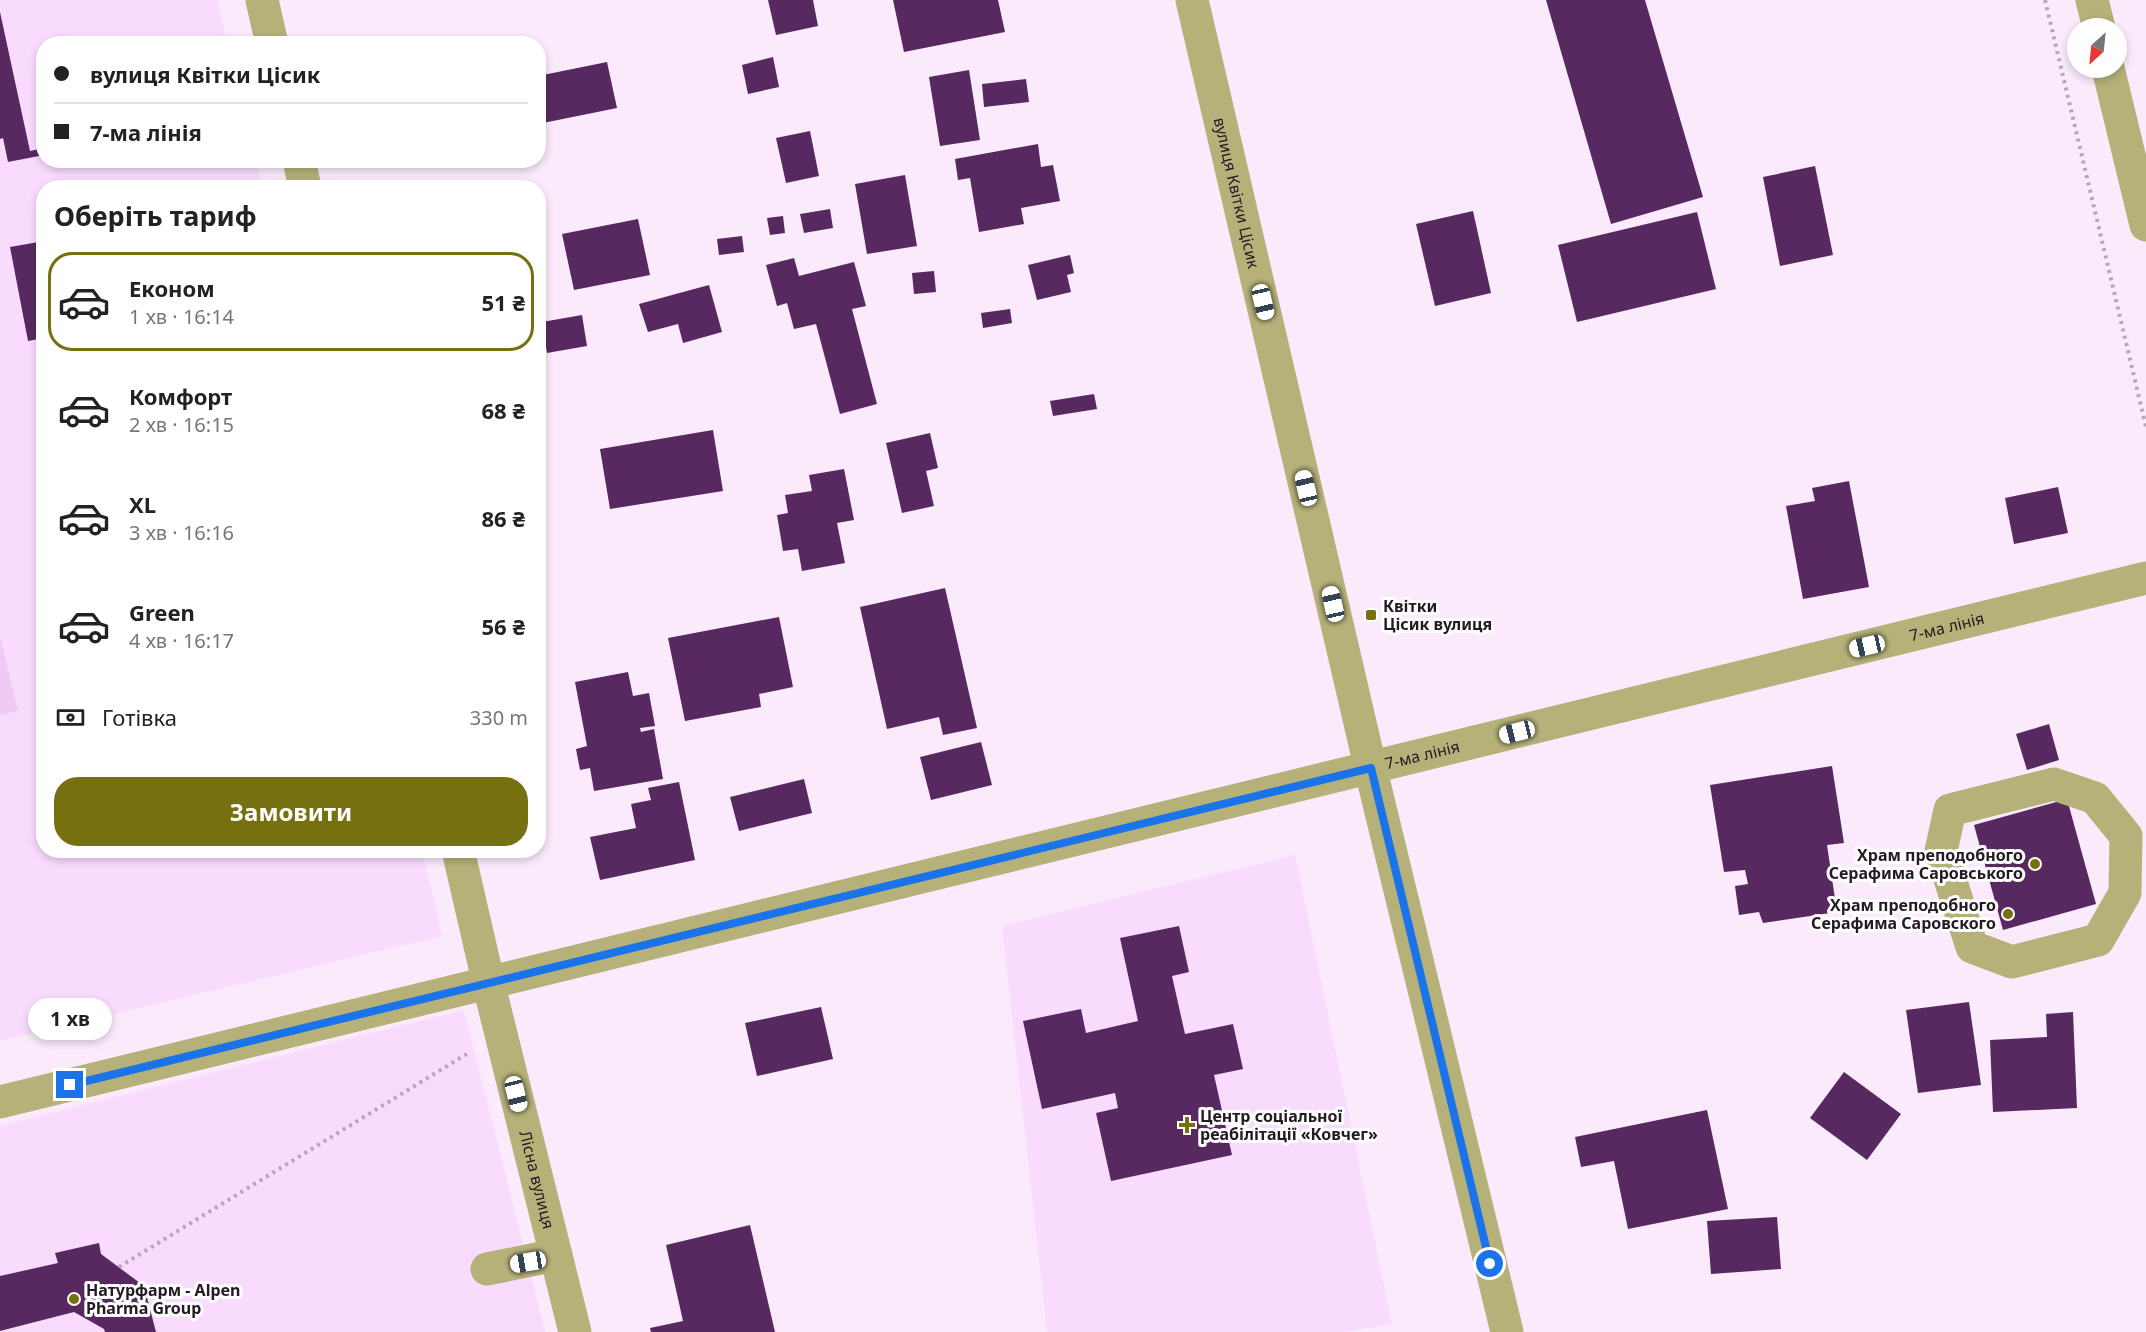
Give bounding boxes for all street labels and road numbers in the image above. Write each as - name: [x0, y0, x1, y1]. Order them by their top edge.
- street label: вулиця Квітки Цісик: [1209, 115, 1265, 271]
- street label: 7-ма лінія: [1907, 607, 1987, 646]
- street label: 7-ма лінія: [1382, 735, 1462, 774]
- street label: Лісна вулиця: [514, 1128, 560, 1231]

